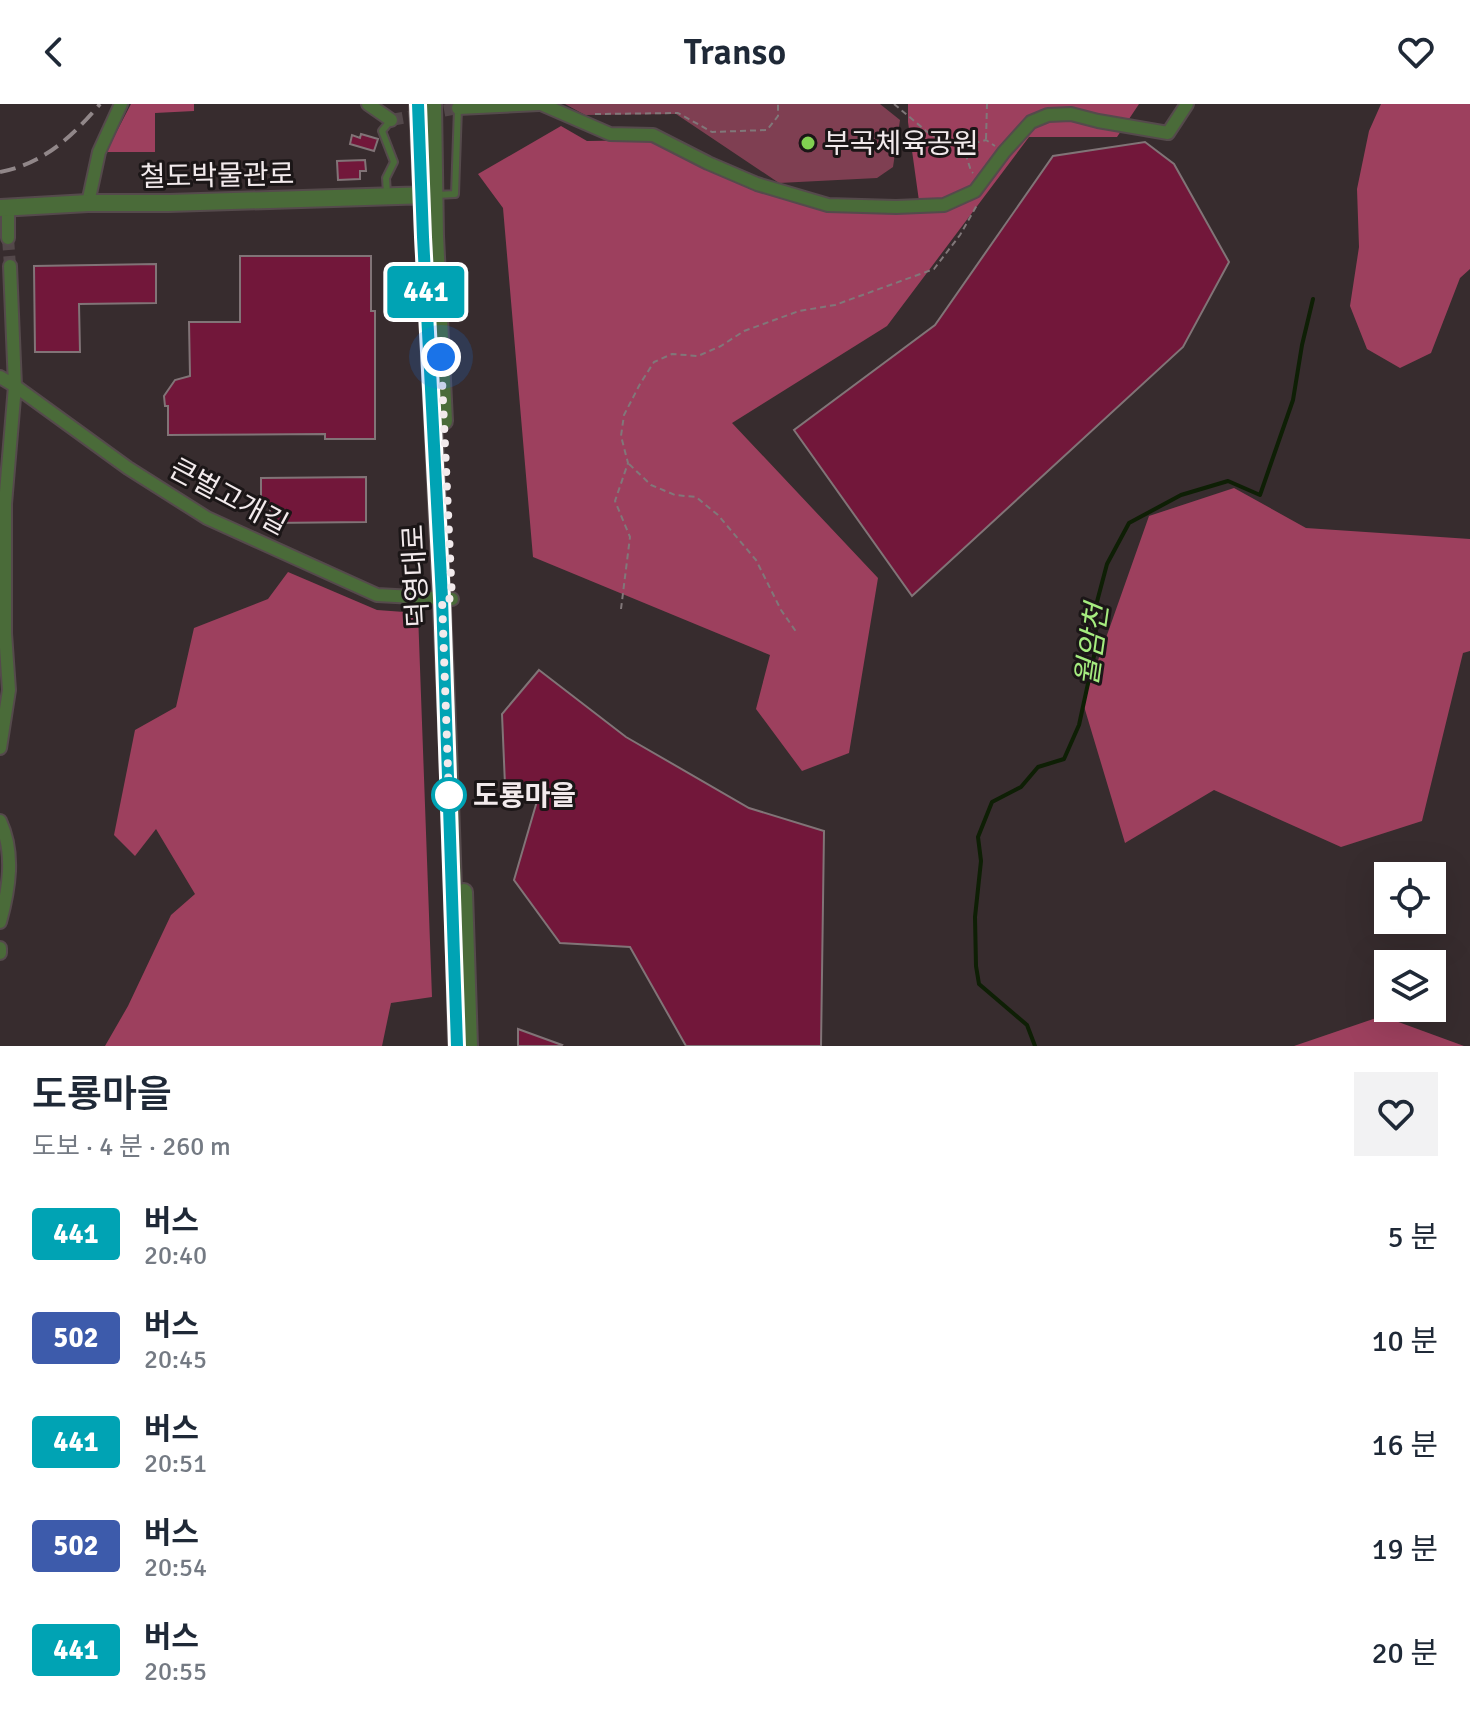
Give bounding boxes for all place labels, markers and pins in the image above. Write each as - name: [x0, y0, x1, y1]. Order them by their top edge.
- place label: 부곡체육공원: [824, 127, 979, 161]
- marker: 부곡체육공원: [799, 134, 817, 152]
- marker: 도룡마을: [432, 778, 466, 812]
- place label: 도룡마을: [473, 779, 576, 813]

